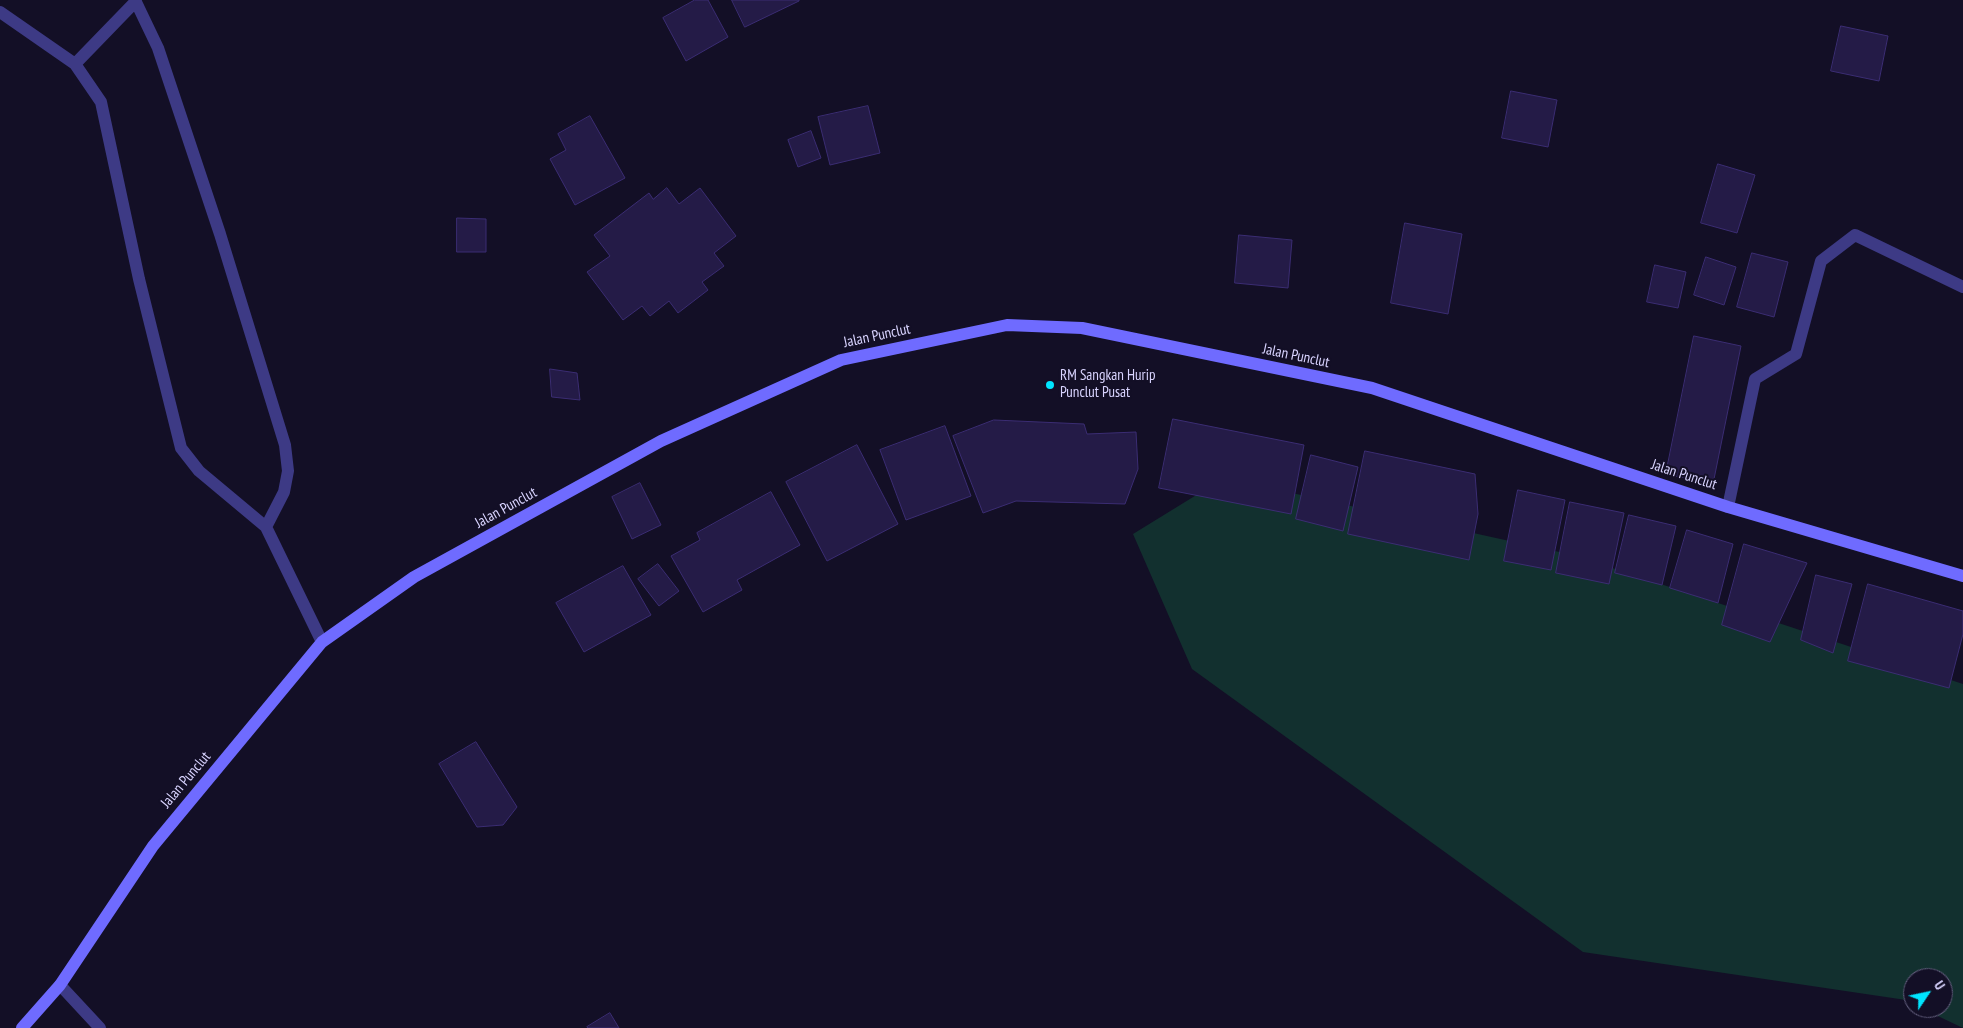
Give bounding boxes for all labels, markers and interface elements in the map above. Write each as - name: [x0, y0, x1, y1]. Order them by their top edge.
- street label: Jalan Punclut: [842, 320, 912, 352]
- street label: Jalan Punclut: [1261, 340, 1331, 372]
- place label: RM Sangkan Hurip Punclut Pusat: [1060, 367, 1155, 402]
- marker: RM Sangkan Hurip Punclut Pusat: [1044, 379, 1056, 391]
- street label: Jalan Punclut: [1649, 456, 1719, 494]
- street label: Jalan Punclut: [472, 484, 540, 532]
- street label: Jalan Punclut: [157, 748, 215, 812]
- north arrow: [1903, 968, 1953, 1018]
- text: U: [1930, 977, 1949, 993]

